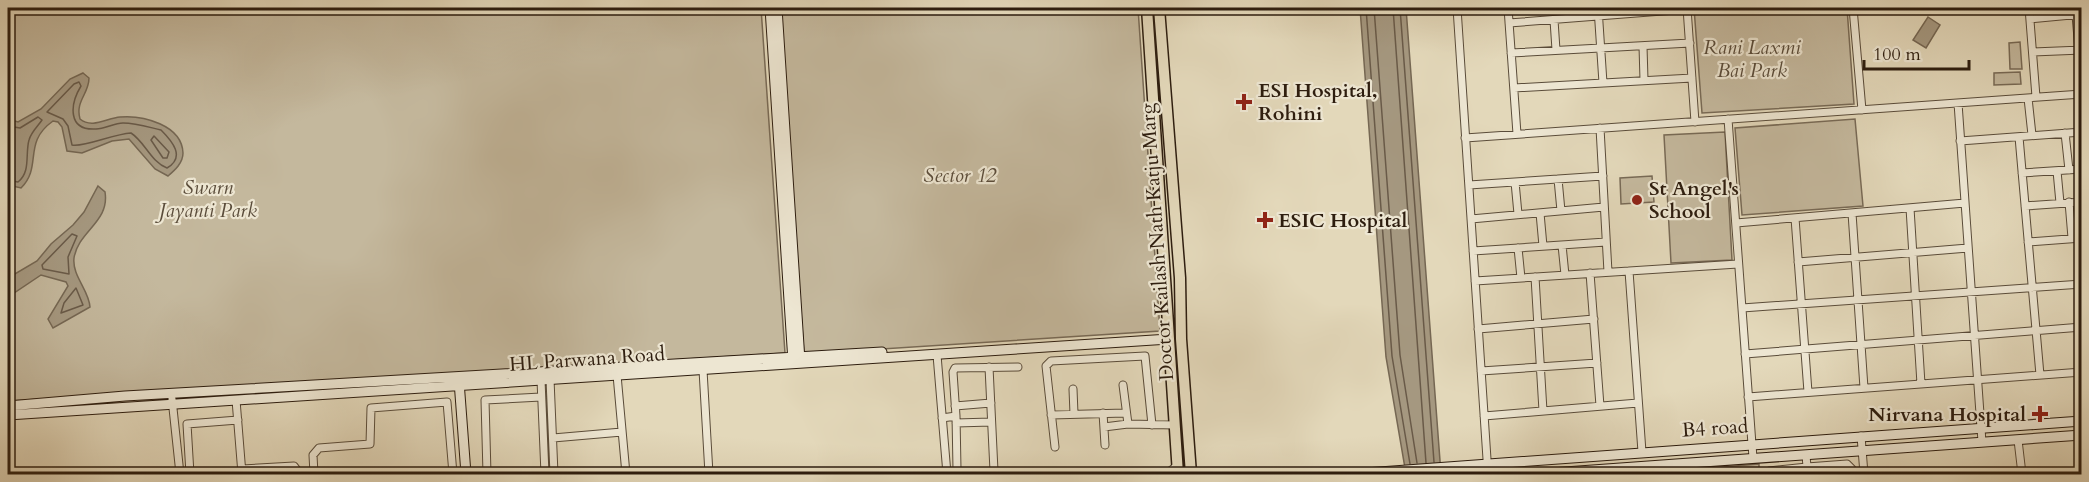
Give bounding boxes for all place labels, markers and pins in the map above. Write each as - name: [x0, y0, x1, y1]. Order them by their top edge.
- place label: ESI Hospital, Rohini: [1258, 77, 1378, 127]
- marker: ESI Hospital, Rohini: [1235, 93, 1253, 111]
- place label: St Angel's School: [1649, 175, 1739, 225]
- marker: St Angel's School: [1630, 193, 1644, 207]
- place label: ESIC Hospital: [1278, 207, 1407, 234]
- marker: ESIC Hospital: [1256, 211, 1274, 229]
- place label: Nirvana Hospital: [1868, 401, 2026, 428]
- marker: Nirvana Hospital: [2031, 405, 2049, 423]

